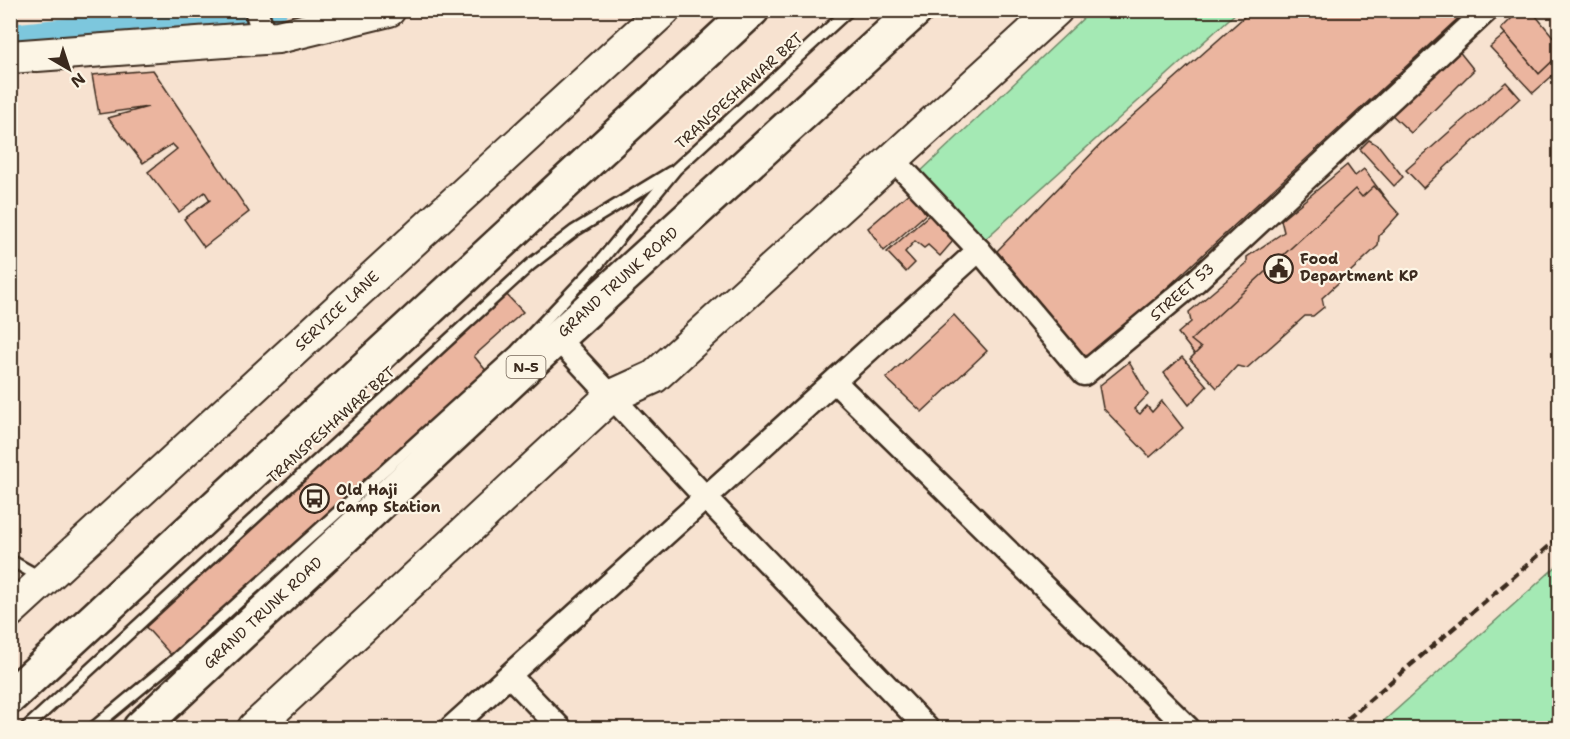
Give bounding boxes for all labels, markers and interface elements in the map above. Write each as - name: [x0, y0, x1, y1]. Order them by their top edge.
- street label: TRANSPESHAWAR BRT: [671, 28, 807, 154]
- north arrow: [39, 39, 99, 99]
- text: N: [67, 68, 90, 92]
- street label: GRAND TRUNK ROAD: [553, 222, 683, 342]
- place label: Food Department KP: [1300, 249, 1418, 286]
- public building icon: Food Department KP: [1263, 252, 1295, 284]
- street label: STREET 53: [1146, 259, 1218, 325]
- street label: SERVICE LANE: [290, 267, 384, 355]
- road number: N-5: [506, 356, 546, 378]
- street label: TRANSPESHAWAR BRT: [263, 362, 399, 488]
- place label: Old Haji Camp Station: [336, 480, 441, 517]
- bus stop icon: Old Haji Camp Station: [299, 483, 331, 515]
- street label: GRAND TRUNK ROAD: [199, 552, 327, 673]

